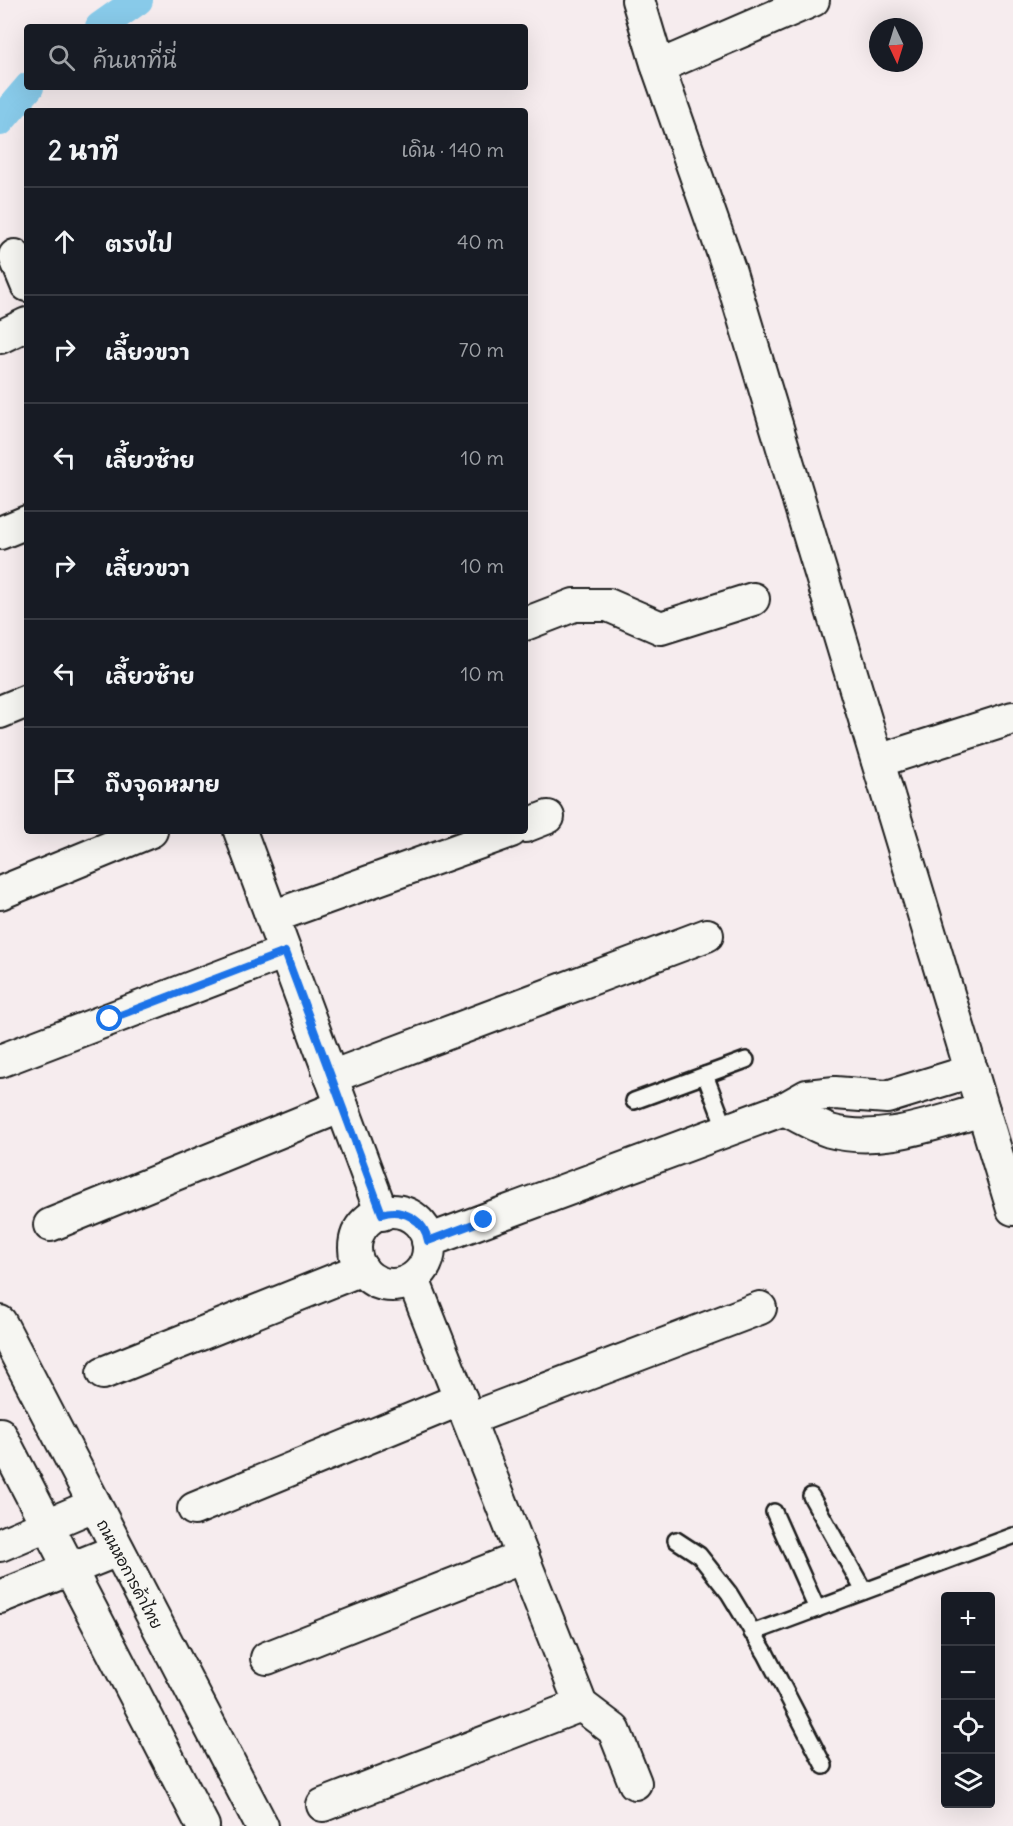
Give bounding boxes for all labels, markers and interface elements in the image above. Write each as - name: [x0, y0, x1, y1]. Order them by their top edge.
- north arrow: [869, 18, 923, 72]
- search box: [24, 24, 528, 90]
- icon: search: [45, 41, 78, 74]
- text: ค้นหาที่นี่: [93, 46, 177, 74]
- text: 2 นาที: [48, 134, 119, 167]
- text: เดิน · 140 m: [402, 137, 504, 162]
- icon: ahead: [48, 225, 81, 258]
- text: 40 m: [457, 229, 504, 254]
- text: ตรงไป: [105, 230, 173, 258]
- icon: right: [48, 333, 81, 366]
- text: 70 m: [459, 337, 504, 362]
- text: เลี้ยวขวา: [105, 338, 189, 366]
- icon: left: [48, 441, 81, 474]
- text: 10 m: [461, 445, 504, 470]
- text: เลี้ยวซ้าย: [105, 446, 195, 474]
- icon: right: [48, 549, 81, 582]
- text: 10 m: [461, 553, 504, 578]
- text: เลี้ยวขวา: [105, 554, 189, 582]
- icon: left: [48, 657, 81, 690]
- text: 10 m: [461, 661, 504, 686]
- text: เลี้ยวซ้าย: [105, 662, 195, 690]
- icon: arrive: [48, 765, 81, 798]
- text: ถึงจุดหมาย: [105, 770, 220, 798]
- route start: [96, 1005, 122, 1031]
- route end: [470, 1206, 496, 1232]
- street label: ถนนหอการค้าไทย: [93, 1515, 168, 1632]
- map controls: [941, 1592, 995, 1808]
- button: +: [941, 1592, 995, 1646]
- button: −: [941, 1646, 995, 1700]
- button: locate: [941, 1700, 995, 1754]
- button: layers: [941, 1754, 995, 1808]

